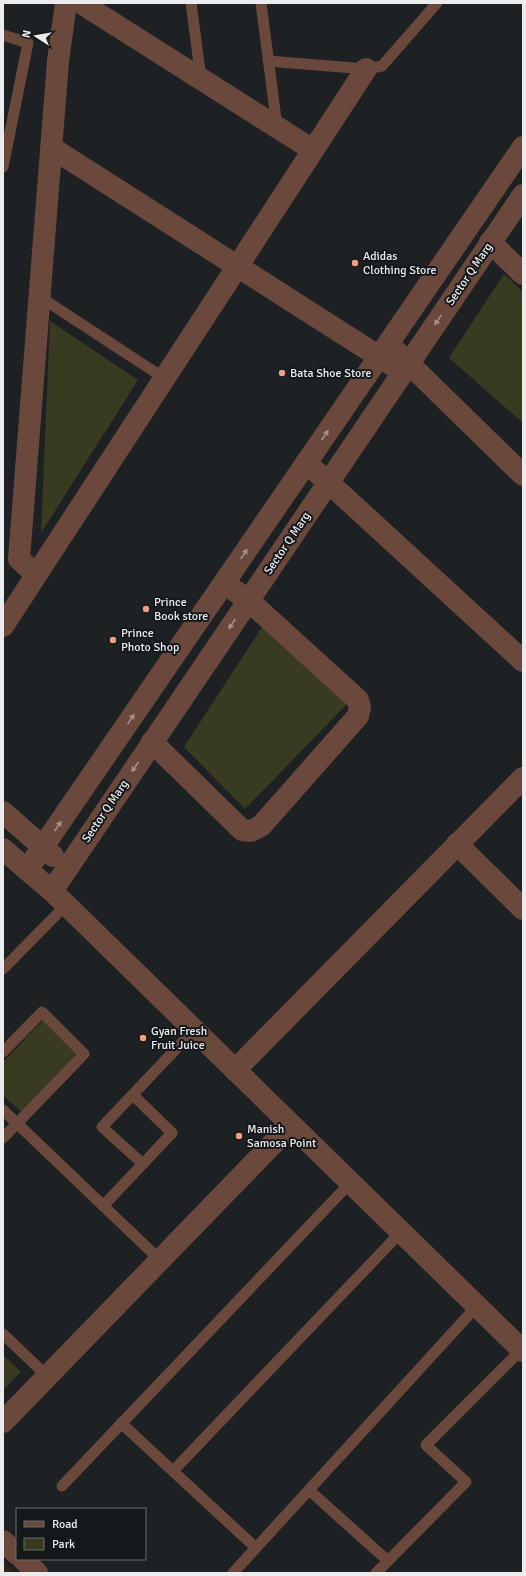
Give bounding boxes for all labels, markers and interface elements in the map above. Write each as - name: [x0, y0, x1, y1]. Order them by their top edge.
- north arrow: [16, 16, 56, 56]
- text: N: [20, 29, 34, 39]
- street label: Sector Q Marg: [443, 240, 496, 309]
- place label: Adidas Clothing Store: [363, 249, 436, 278]
- marker: Adidas Clothing Store: [350, 258, 360, 268]
- one-way arrow: [435, 314, 442, 326]
- place label: Bata Shoe Store: [290, 366, 371, 381]
- marker: Bata Shoe Store: [277, 368, 287, 378]
- one-way arrow: [321, 430, 329, 440]
- street label: Sector Q Marg: [261, 509, 314, 578]
- one-way arrow: [240, 549, 248, 559]
- place label: Prince Book store: [154, 595, 208, 624]
- marker: Prince Book store: [141, 604, 151, 614]
- one-way arrow: [228, 618, 235, 630]
- place label: Prince Photo Shop: [121, 626, 179, 655]
- marker: Prince Photo Shop: [108, 635, 118, 645]
- one-way arrow: [127, 714, 135, 724]
- one-way arrow: [131, 762, 139, 772]
- street label: Sector Q Marg: [79, 777, 132, 846]
- one-way arrow: [54, 821, 62, 831]
- place label: Gyan Fresh Fruit Juice: [151, 1024, 207, 1053]
- marker: Gyan Fresh Fruit Juice: [138, 1033, 148, 1043]
- place label: Manish Samosa Point: [247, 1122, 316, 1151]
- marker: Manish Samosa Point: [234, 1131, 244, 1141]
- legend: [16, 1508, 146, 1560]
- text: Road: [52, 1517, 78, 1532]
- text: Park: [52, 1537, 75, 1552]

